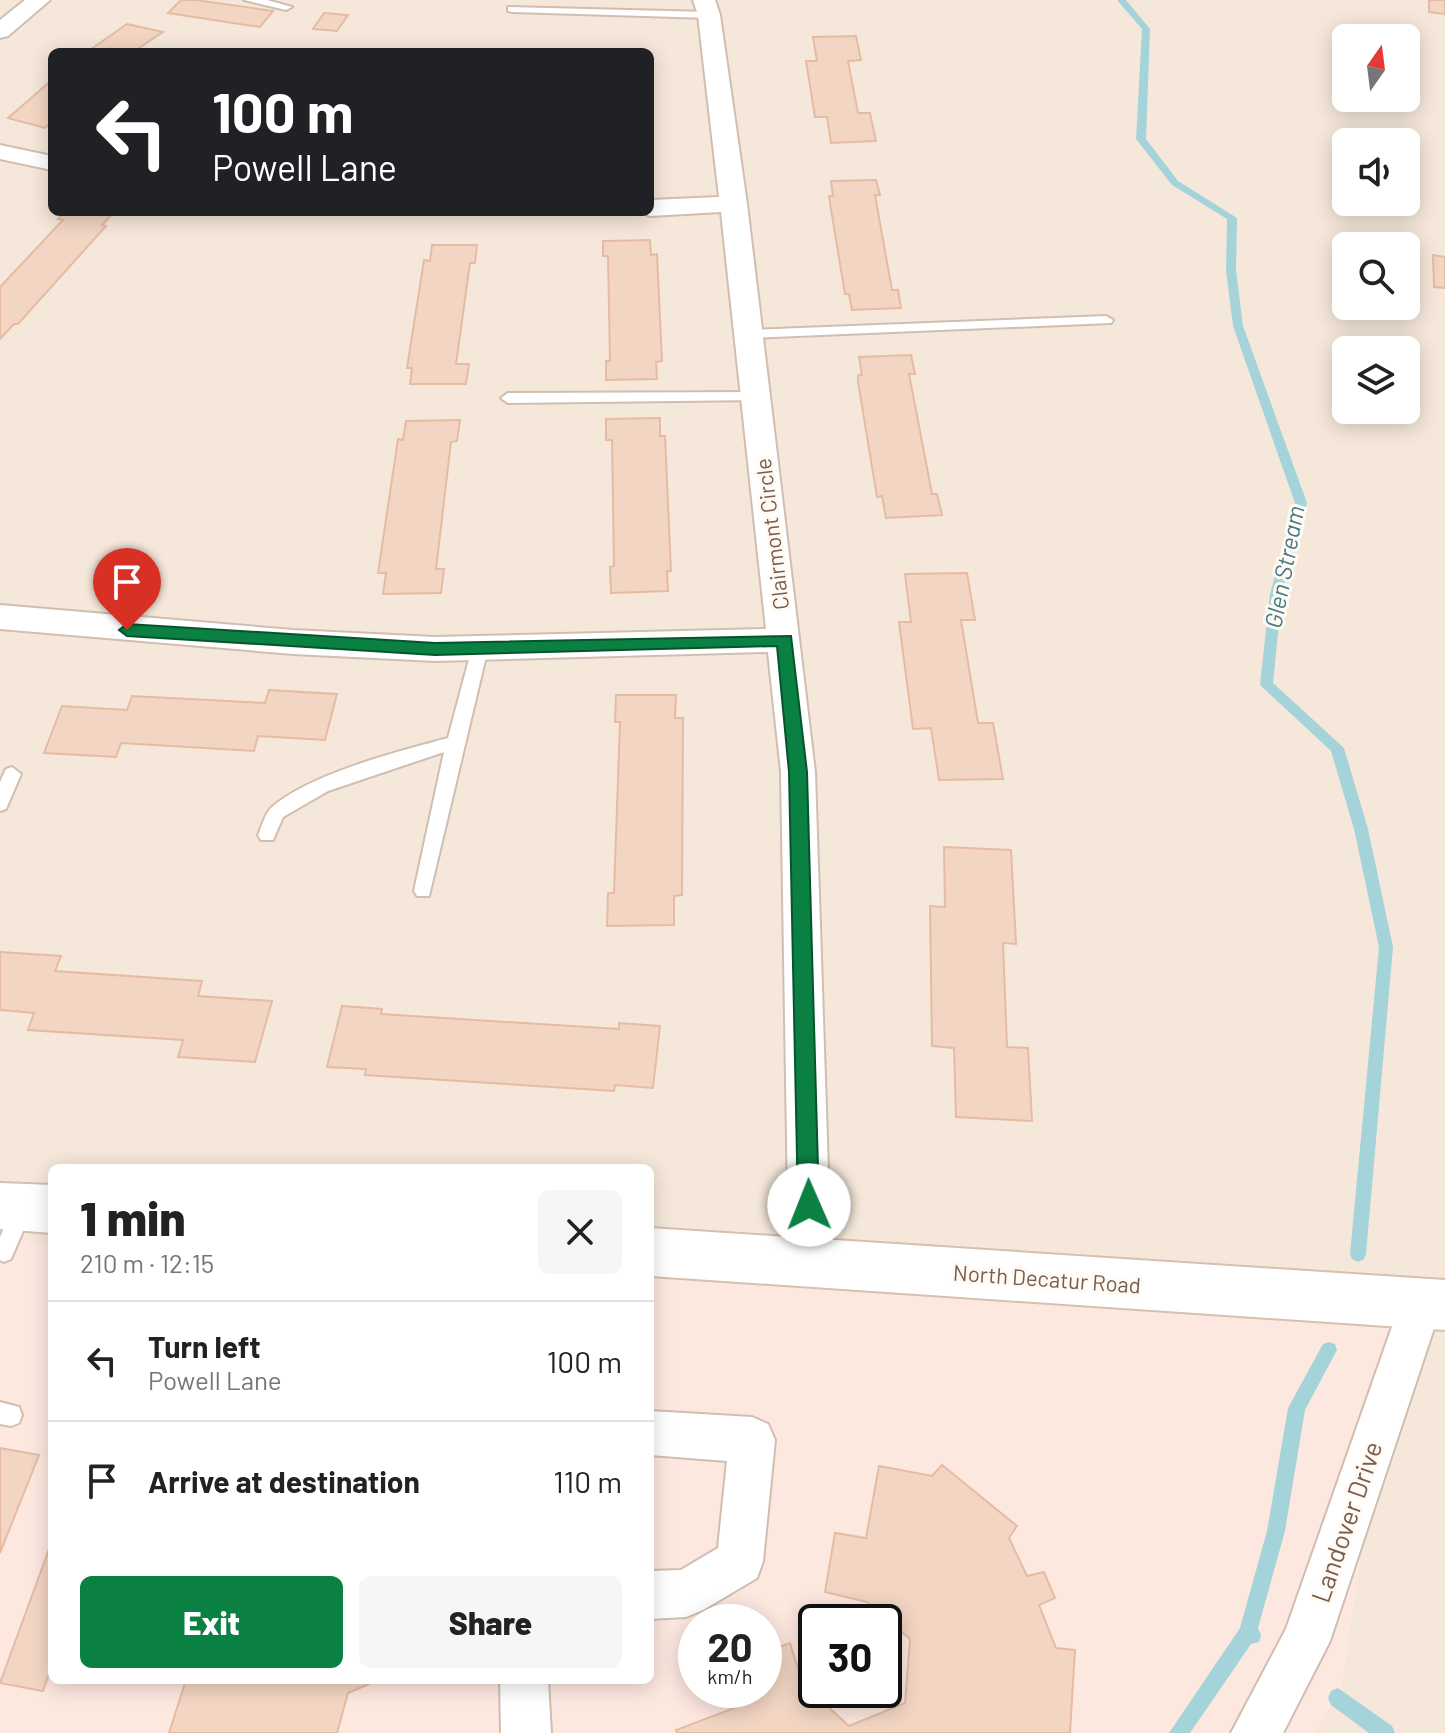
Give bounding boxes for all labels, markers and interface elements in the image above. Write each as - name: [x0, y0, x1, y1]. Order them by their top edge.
- north arrow: [1332, 24, 1420, 112]
- map controls: [1332, 24, 1420, 424]
- text: 100 m: [212, 77, 354, 144]
- icon: left: [80, 80, 184, 184]
- button: sound: [1332, 128, 1420, 216]
- text: Powell Lane: [212, 145, 397, 188]
- button: search: [1332, 232, 1420, 320]
- button: layers: [1332, 336, 1420, 424]
- street label: Clairmont Circle: [749, 457, 793, 611]
- water label: Glen Stream: [1257, 503, 1310, 630]
- pin: [93, 548, 161, 630]
- icon: arrive: [105, 560, 149, 604]
- position arrow: [767, 1163, 851, 1247]
- text: 1 min: [80, 1188, 186, 1246]
- button: close: [538, 1190, 622, 1274]
- text: 210 m · 12:15: [80, 1247, 214, 1278]
- street label: North Decatur Road: [952, 1258, 1142, 1298]
- text: Turn left: [148, 1328, 261, 1364]
- icon: left: [80, 1339, 124, 1383]
- text: 100 m: [547, 1343, 622, 1379]
- text: Powell Lane: [148, 1364, 282, 1395]
- street label: Landover Drive: [1304, 1437, 1388, 1606]
- icon: arrive: [80, 1459, 124, 1503]
- text: Arrive at destination: [148, 1463, 420, 1499]
- text: 110 m: [553, 1463, 622, 1499]
- button: Exit: [80, 1576, 343, 1668]
- button: Share: [359, 1576, 622, 1668]
- speed limit sign: 30: [798, 1604, 902, 1708]
- text: 20: [707, 1622, 753, 1670]
- text: km/h: [707, 1664, 753, 1688]

